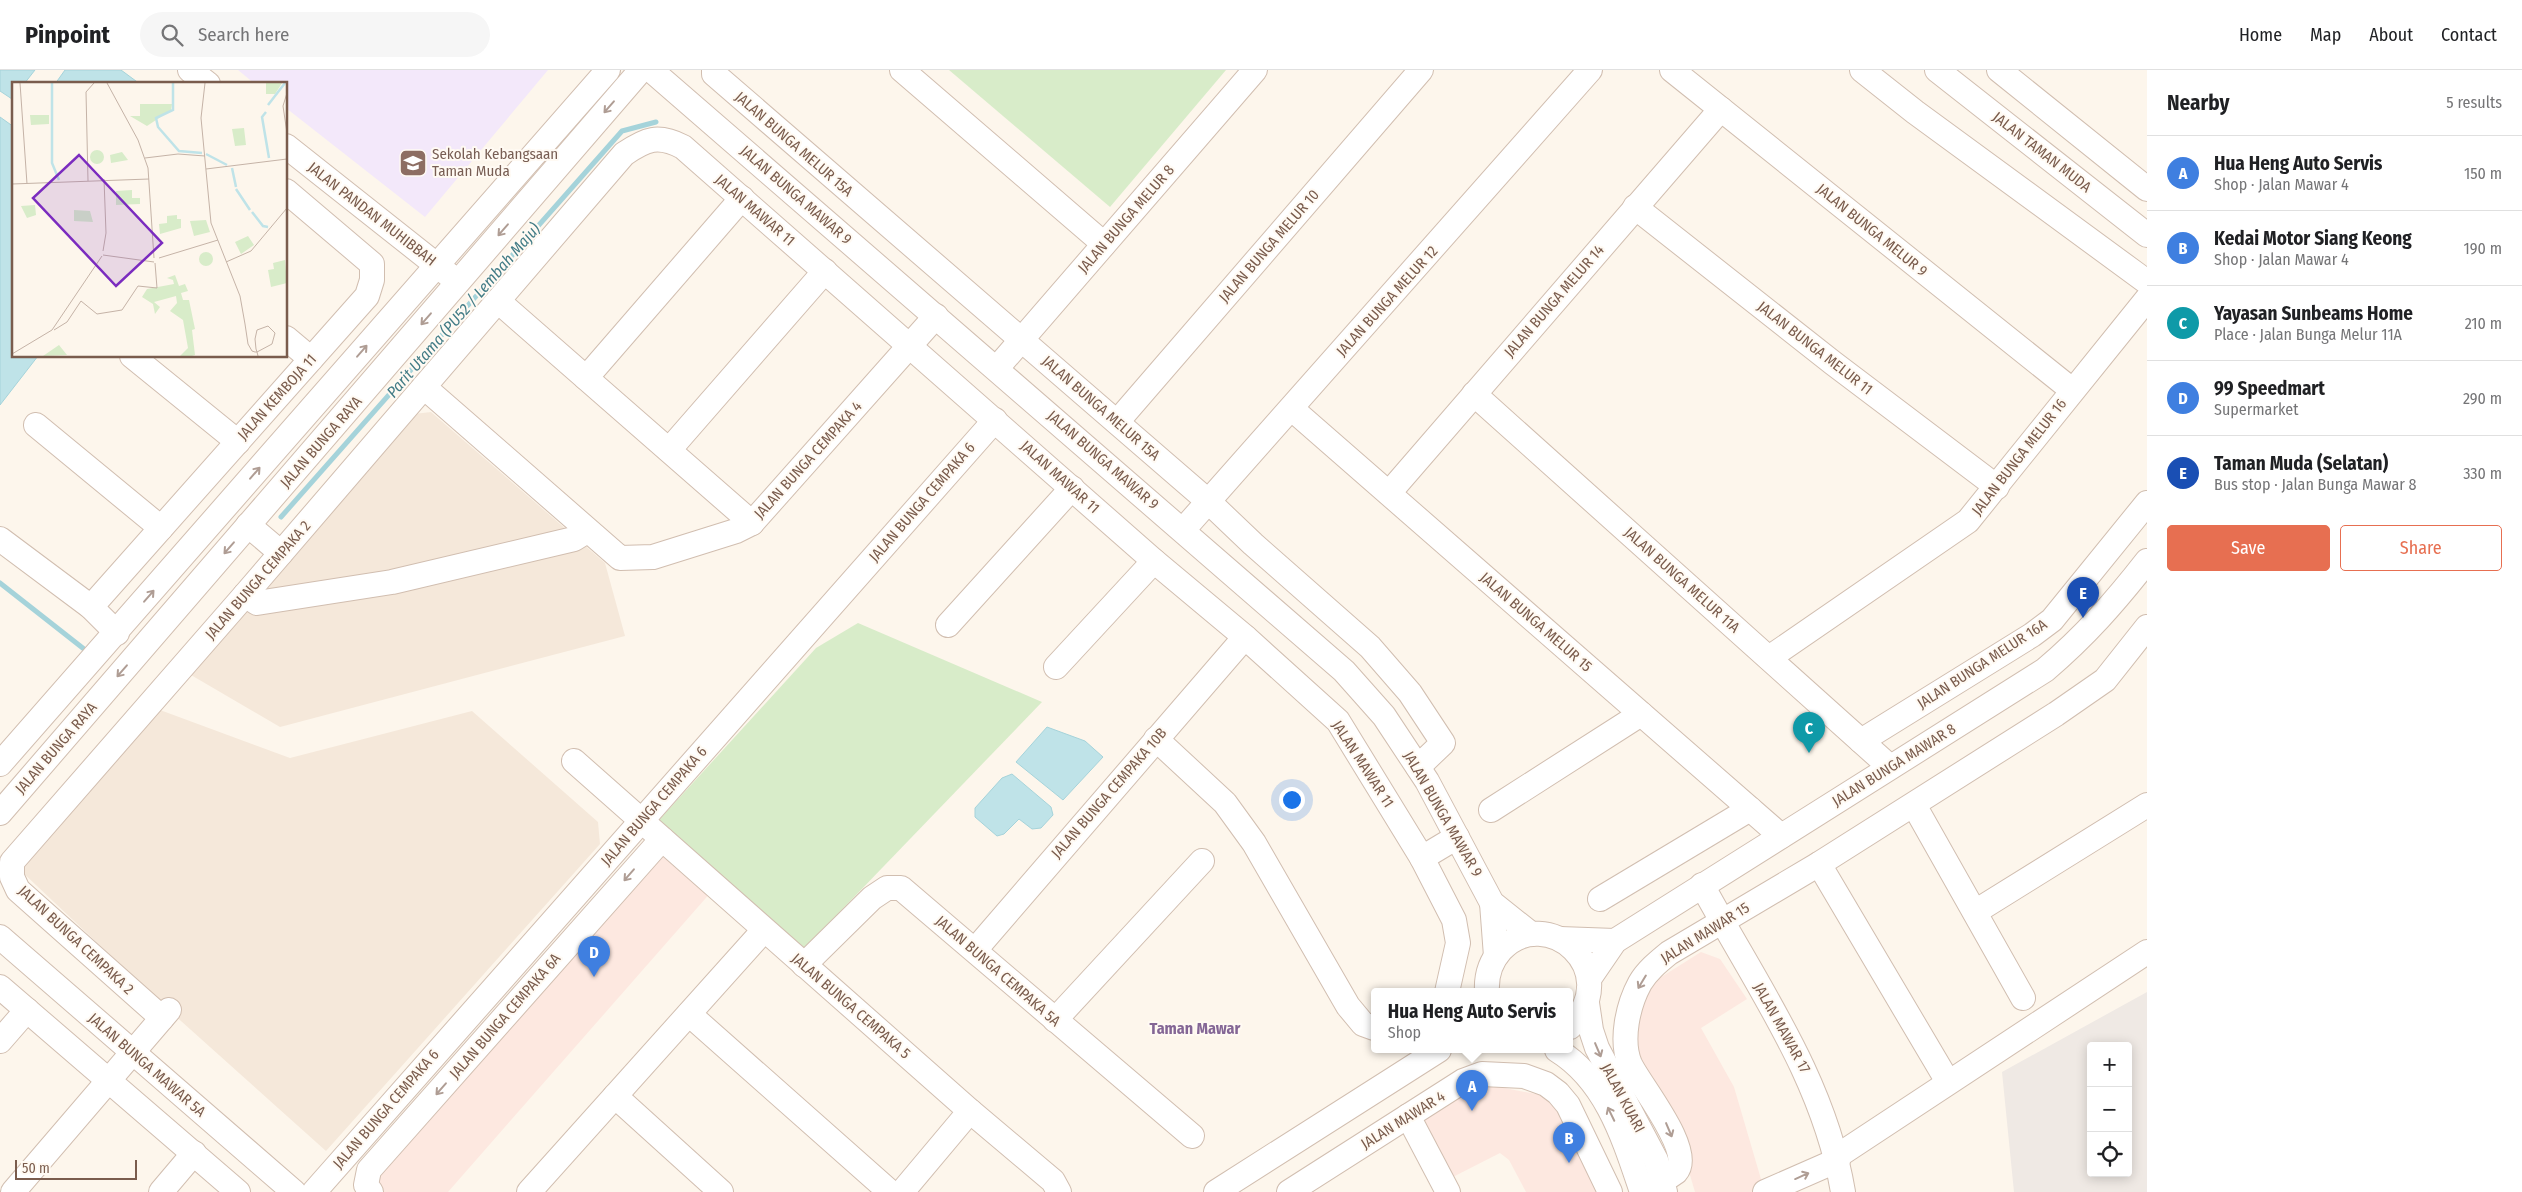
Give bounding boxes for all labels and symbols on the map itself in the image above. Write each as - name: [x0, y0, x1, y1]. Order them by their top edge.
- inset map: [12, 82, 288, 358]
- street label: JALAN BUNGA MELUR 15A: [731, 88, 857, 200]
- one-way arrow: [604, 100, 615, 113]
- street label: JALAN TAMAN MUDA: [1989, 108, 2095, 196]
- street label: JALAN BUNGA MAWAR 9: [737, 142, 855, 248]
- place label: Sekolah Kebangsaan Taman Muda: [432, 145, 558, 180]
- school or university icon: Sekolah Kebangsaan Taman Muda: [398, 148, 428, 178]
- street label: JALAN PANDAN MUHIBBAH: [304, 158, 440, 270]
- street label: JALAN BUNGA MELUR 8: [1074, 161, 1178, 277]
- street label: JALAN MAWAR 11: [711, 170, 799, 250]
- street label: JALAN BUNGA MELUR 9: [1813, 180, 1931, 280]
- street label: JALAN BUNGA MELUR 10: [1215, 186, 1323, 306]
- water label: Parit Utama (PU52 / Lembah Maju): [383, 219, 544, 401]
- one-way arrow: [498, 223, 509, 236]
- street label: JALAN BUNGA MELUR 14: [1500, 241, 1608, 361]
- street label: JALAN BUNGA MELUR 12: [1333, 242, 1442, 360]
- street label: JALAN BUNGA MELUR 11: [1754, 297, 1876, 399]
- one-way arrow: [420, 313, 432, 326]
- one-way arrow: [356, 344, 367, 357]
- street label: JALAN KEMBOJA 11: [234, 350, 320, 444]
- street label: JALAN BUNGA MELUR 15A: [1038, 352, 1164, 464]
- street label: JALAN BUNGA RAYA: [276, 393, 366, 491]
- street label: JALAN BUNGA MELUR 16: [1968, 395, 2070, 519]
- street label: JALAN BUNGA CEMPAKA 4: [750, 397, 866, 523]
- street label: JALAN BUNGA MAWAR 9: [1044, 407, 1162, 513]
- street label: JALAN MAWAR 11: [1017, 437, 1103, 517]
- street label: JALAN BUNGA CEMPAKA 6: [865, 439, 979, 565]
- one-way arrow: [249, 467, 261, 480]
- street label: JALAN BUNGA CEMPAKA 2: [202, 517, 315, 643]
- street label: JALAN BUNGA MELUR 11A: [1621, 523, 1744, 637]
- one-way arrow: [223, 542, 234, 555]
- street label: JALAN BUNGA MELUR 15: [1476, 568, 1596, 676]
- pin: E: [2067, 577, 2099, 618]
- one-way arrow: [143, 590, 154, 603]
- street label: JALAN BUNGA MELUR 16A: [1914, 615, 2050, 713]
- one-way arrow: [117, 665, 128, 678]
- street label: JALAN BUNGA RAYA: [11, 699, 101, 797]
- pin: C: [1793, 712, 1825, 753]
- street label: JALAN MAWAR 11: [1328, 717, 1398, 811]
- street label: JALAN BUNGA MAWAR 8: [1829, 720, 1959, 810]
- street label: JALAN BUNGA CEMPAKA 10B: [1048, 724, 1170, 862]
- street label: JALAN BUNGA CEMPAKA 6: [597, 743, 711, 869]
- street label: JALAN BUNGA MAWAR 9: [1400, 748, 1486, 880]
- your location: [1279, 787, 1305, 813]
- one-way arrow: [623, 869, 635, 882]
- street label: JALAN BUNGA CEMPAKA 2: [14, 882, 138, 998]
- street label: JALAN MAWAR 15: [1657, 898, 1753, 967]
- street label: JALAN BUNGA CEMPAKA 5A: [932, 912, 1064, 1030]
- pin: D: [578, 936, 610, 977]
- street label: JALAN BUNGA CEMPAKA 5: [788, 949, 914, 1063]
- street label: JALAN BUNGA CEMPAKA 6A: [446, 950, 564, 1082]
- one-way arrow: [1637, 975, 1648, 989]
- street label: JALAN MAWAR 17: [1750, 980, 1814, 1076]
- street label: JALAN BUNGA MAWAR 5A: [85, 1009, 209, 1121]
- district label: Taman Mawar: [1150, 1019, 1241, 1038]
- one-way arrow: [1594, 1042, 1604, 1057]
- street label: JALAN BUNGA CEMPAKA 6: [329, 1046, 443, 1172]
- street label: JALAN KUARI: [1597, 1060, 1649, 1136]
- pin: A: [1456, 1070, 1488, 1111]
- one-way arrow: [435, 1082, 446, 1095]
- street label: JALAN MAWAR 4: [1358, 1087, 1448, 1153]
- one-way arrow: [1606, 1107, 1616, 1122]
- pin: B: [1553, 1122, 1585, 1163]
- one-way arrow: [1665, 1122, 1675, 1137]
- scale bar: [15, 1157, 138, 1180]
- one-way arrow: [1794, 1171, 1809, 1181]

